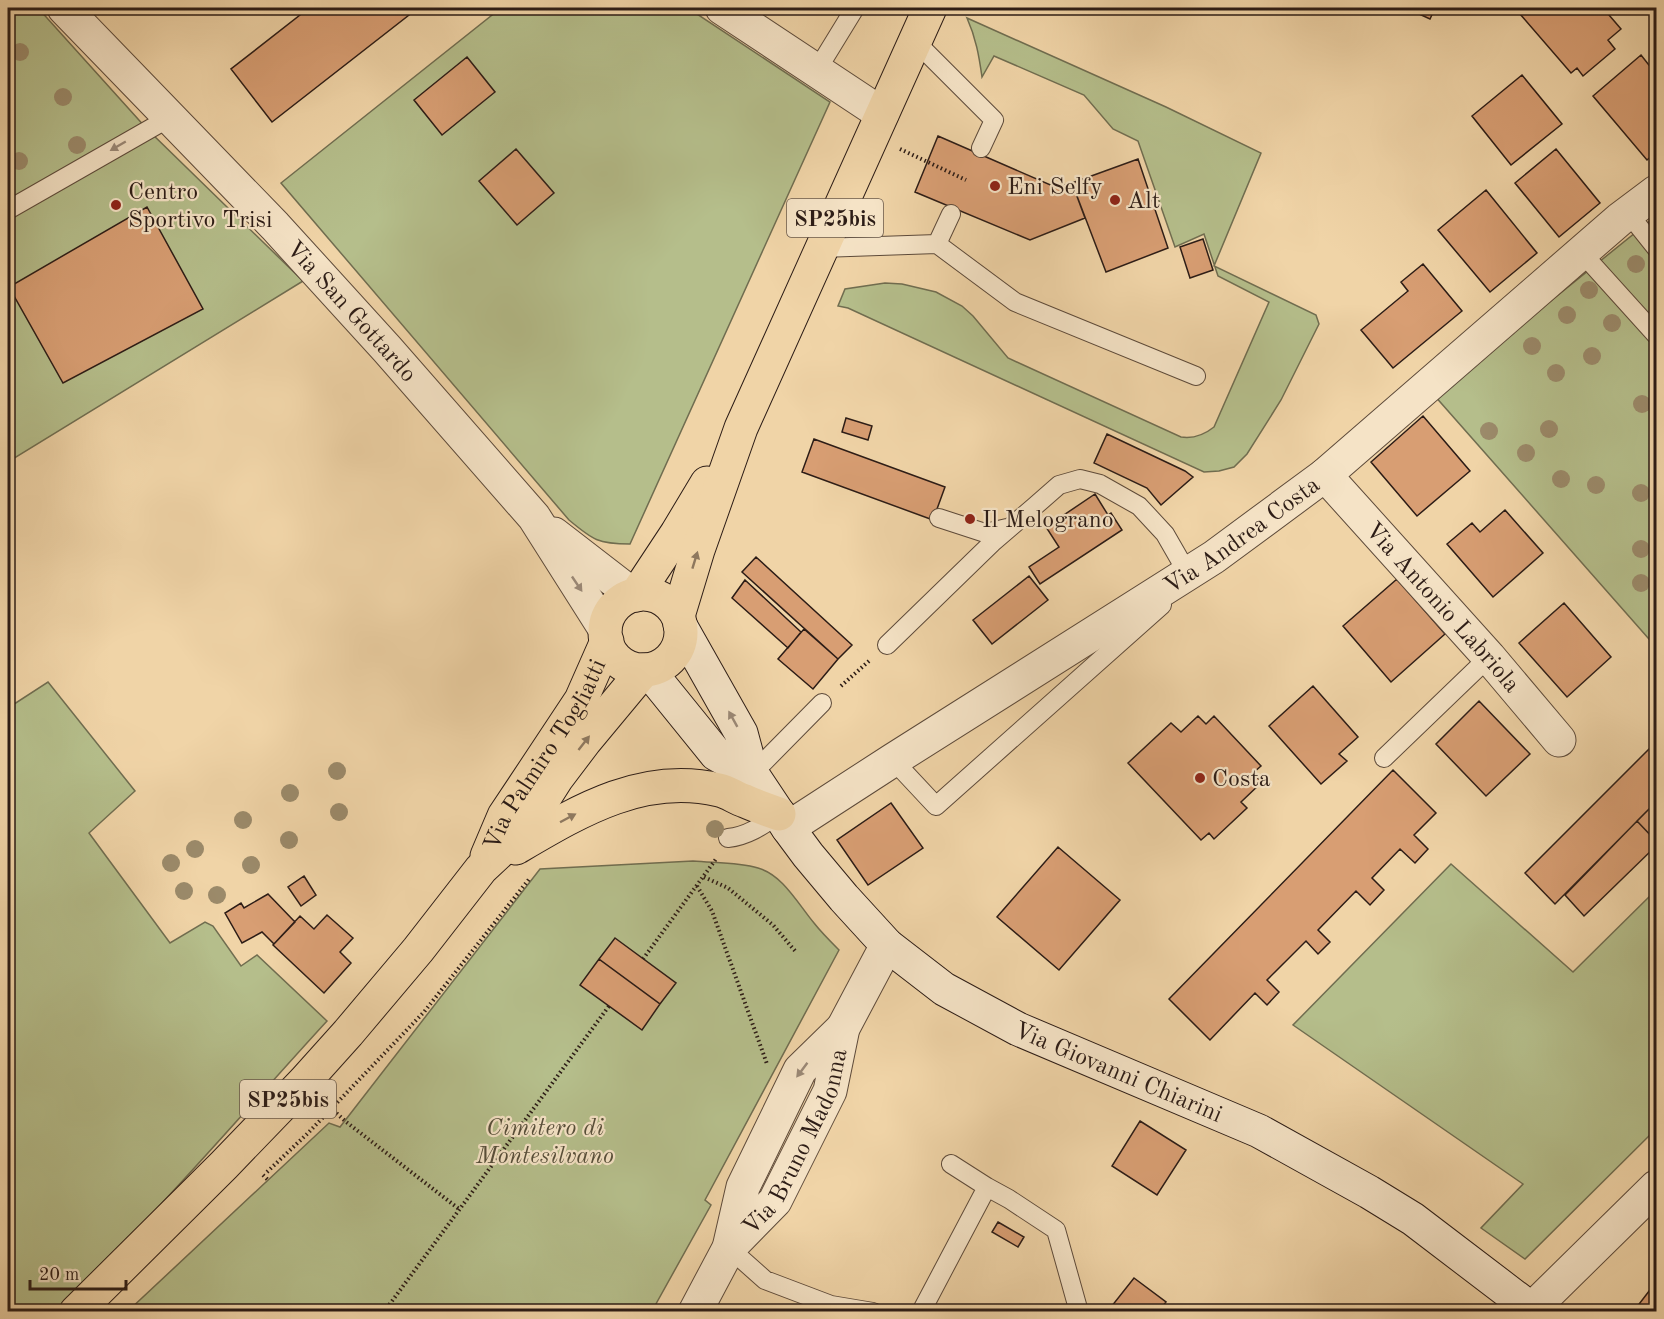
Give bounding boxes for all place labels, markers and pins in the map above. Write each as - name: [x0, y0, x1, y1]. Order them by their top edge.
- place label: Eni Selfy: [1007, 176, 1103, 200]
- marker: Eni Selfy: [988, 179, 1002, 193]
- place label: Centro Sportivo Trisi: [128, 181, 272, 233]
- place label: Alt: [1127, 190, 1160, 214]
- marker: Alt: [1108, 193, 1122, 207]
- marker: Centro Sportivo Trisi: [109, 198, 123, 212]
- place label: Il Melograno: [982, 509, 1114, 533]
- marker: Il Melograno: [963, 512, 977, 526]
- place label: Costa: [1212, 768, 1271, 792]
- marker: Costa: [1193, 771, 1207, 785]

